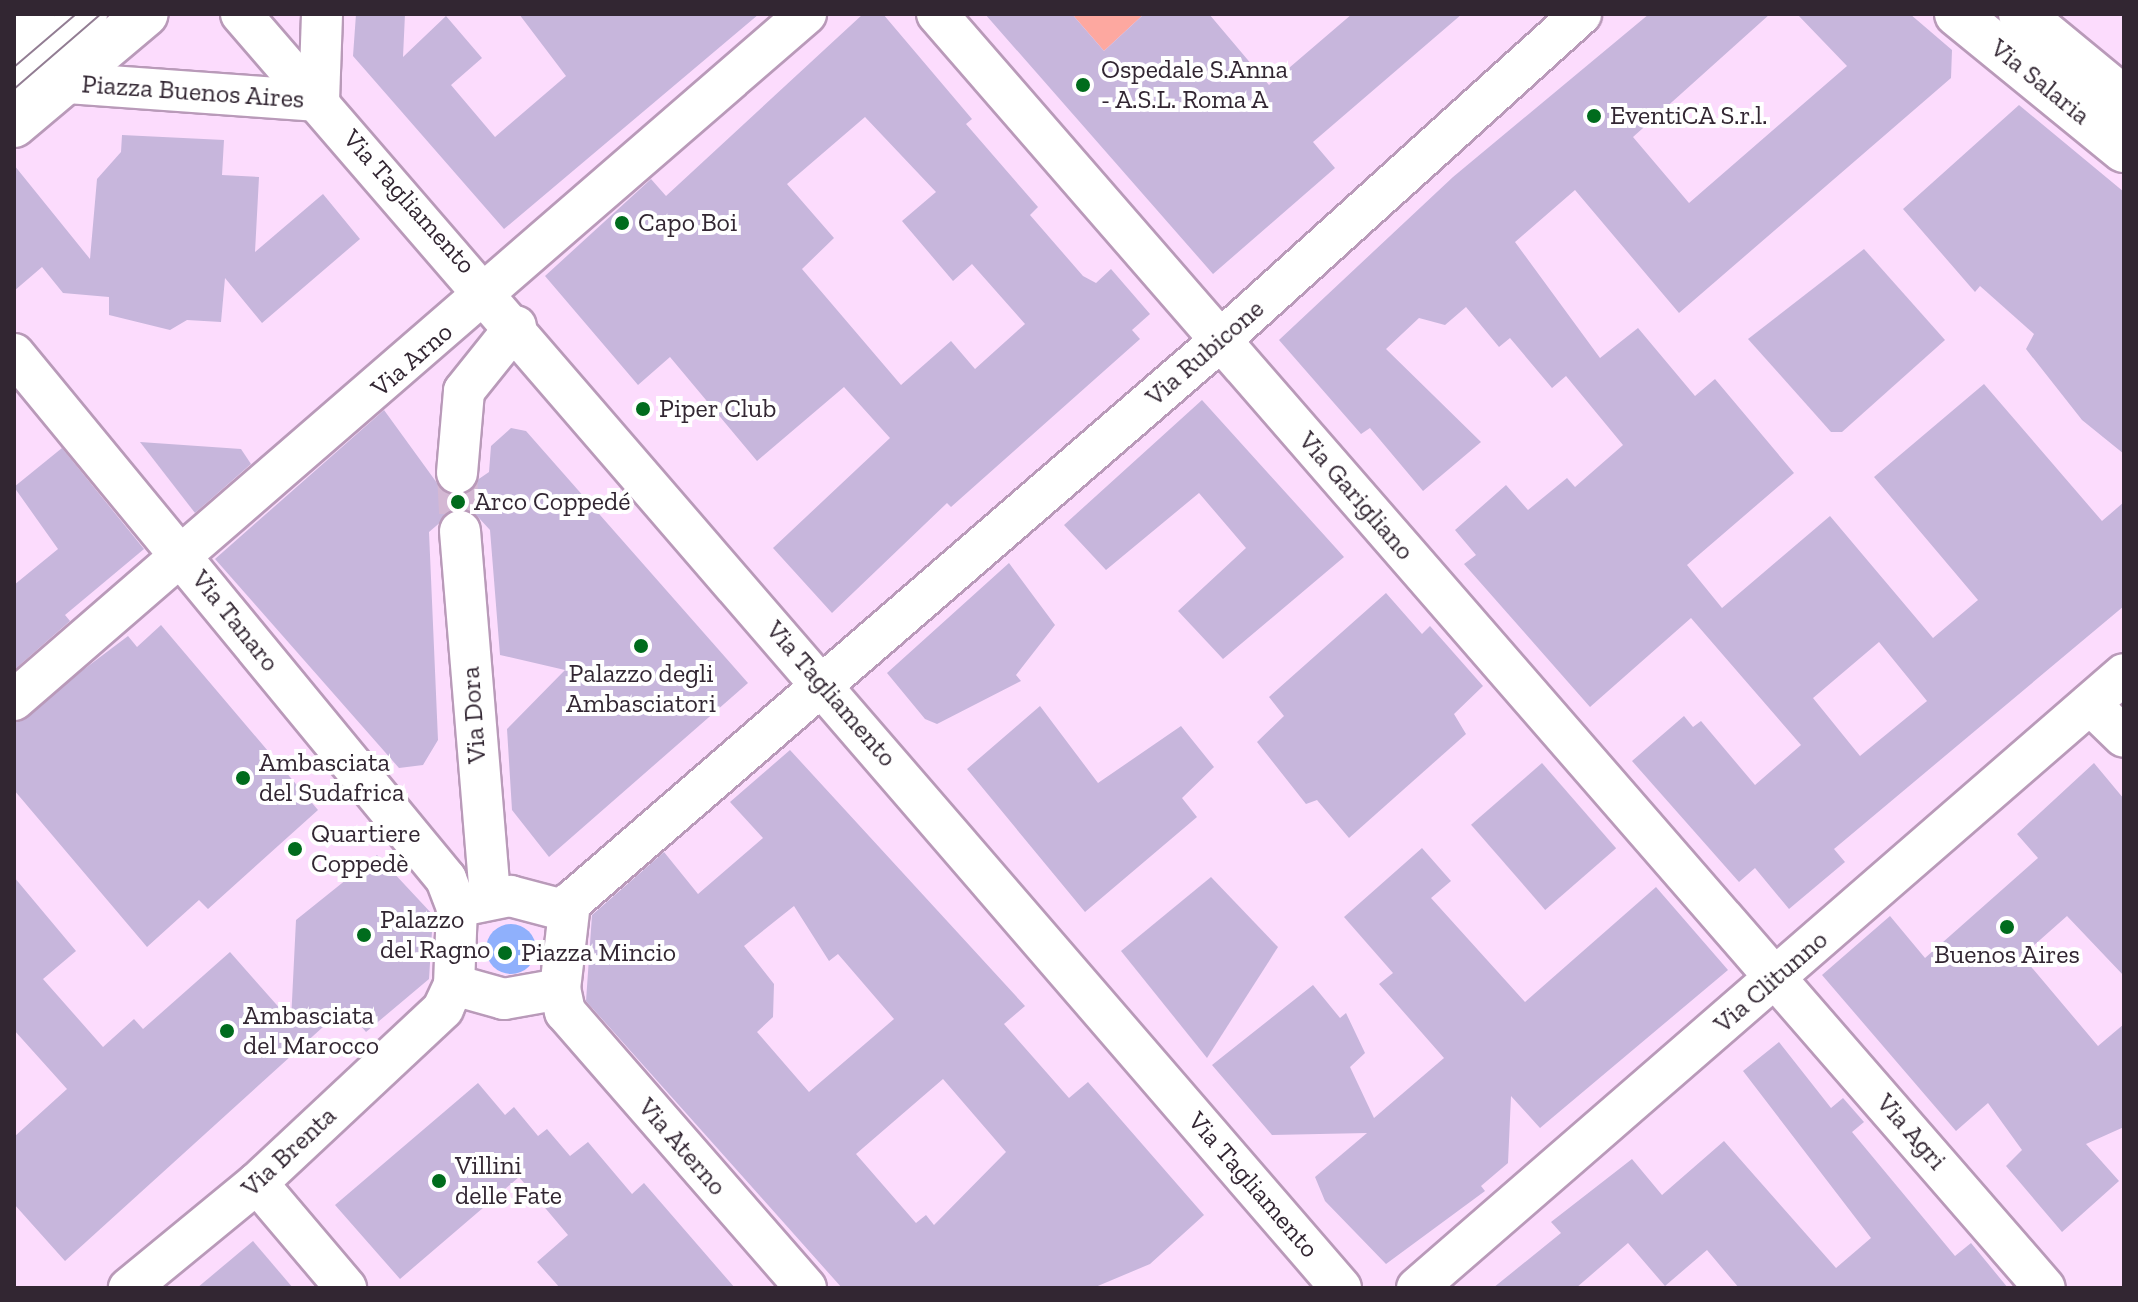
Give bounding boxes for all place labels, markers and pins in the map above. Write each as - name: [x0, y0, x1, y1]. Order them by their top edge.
- place label: Ospedale S.Anna - A.S.L. Roma A: [1101, 54, 1288, 116]
- marker: Ospedale S.Anna - A.S.L. Roma A: [1072, 74, 1094, 96]
- place label: EventiCA S.r.l.: [1610, 100, 1768, 132]
- marker: EventiCA S.r.l.: [1585, 107, 1603, 125]
- place label: Capo Boi: [638, 207, 737, 239]
- marker: Capo Boi: [613, 214, 631, 232]
- place label: Piper Club: [659, 393, 777, 425]
- marker: Piper Club: [634, 400, 652, 418]
- place label: Arco Coppedé: [474, 486, 630, 518]
- marker: Arco Coppedé: [449, 493, 467, 511]
- marker: Palazzo degli Ambasciatori: [632, 637, 650, 655]
- place label: Palazzo degli Ambasciatori: [566, 658, 716, 720]
- place label: Ambasciata del Sudafrica: [259, 747, 405, 808]
- marker: Ambasciata del Sudafrica: [234, 769, 252, 787]
- place label: Quartiere Coppedè: [311, 818, 420, 880]
- marker: Quartiere Coppedè: [286, 840, 304, 858]
- place label: Palazzo del Ragno: [380, 904, 490, 966]
- marker: Buenos Aires: [1998, 918, 2016, 936]
- marker: Palazzo del Ragno: [355, 926, 373, 944]
- place label: Piazza Mincio: [521, 937, 676, 969]
- place label: Buenos Aires: [1934, 939, 2080, 971]
- marker: Piazza Mincio: [496, 944, 514, 962]
- place label: Ambasciata del Marocco: [243, 1000, 379, 1062]
- marker: Ambasciata del Marocco: [218, 1022, 236, 1040]
- place label: Villini delle Fate: [455, 1150, 562, 1212]
- marker: Villini delle Fate: [430, 1172, 448, 1190]

